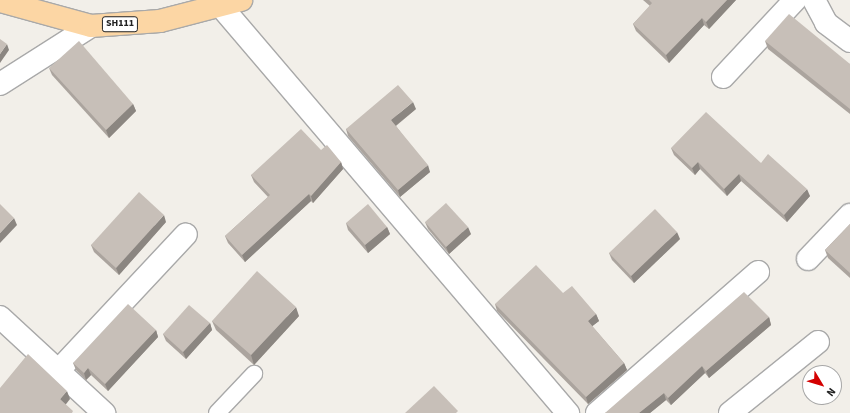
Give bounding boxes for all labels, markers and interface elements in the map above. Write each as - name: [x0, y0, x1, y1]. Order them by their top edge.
- road number: SH111: [101, 16, 139, 32]
- north arrow: [802, 365, 842, 405]
- text: N: [823, 385, 839, 400]

